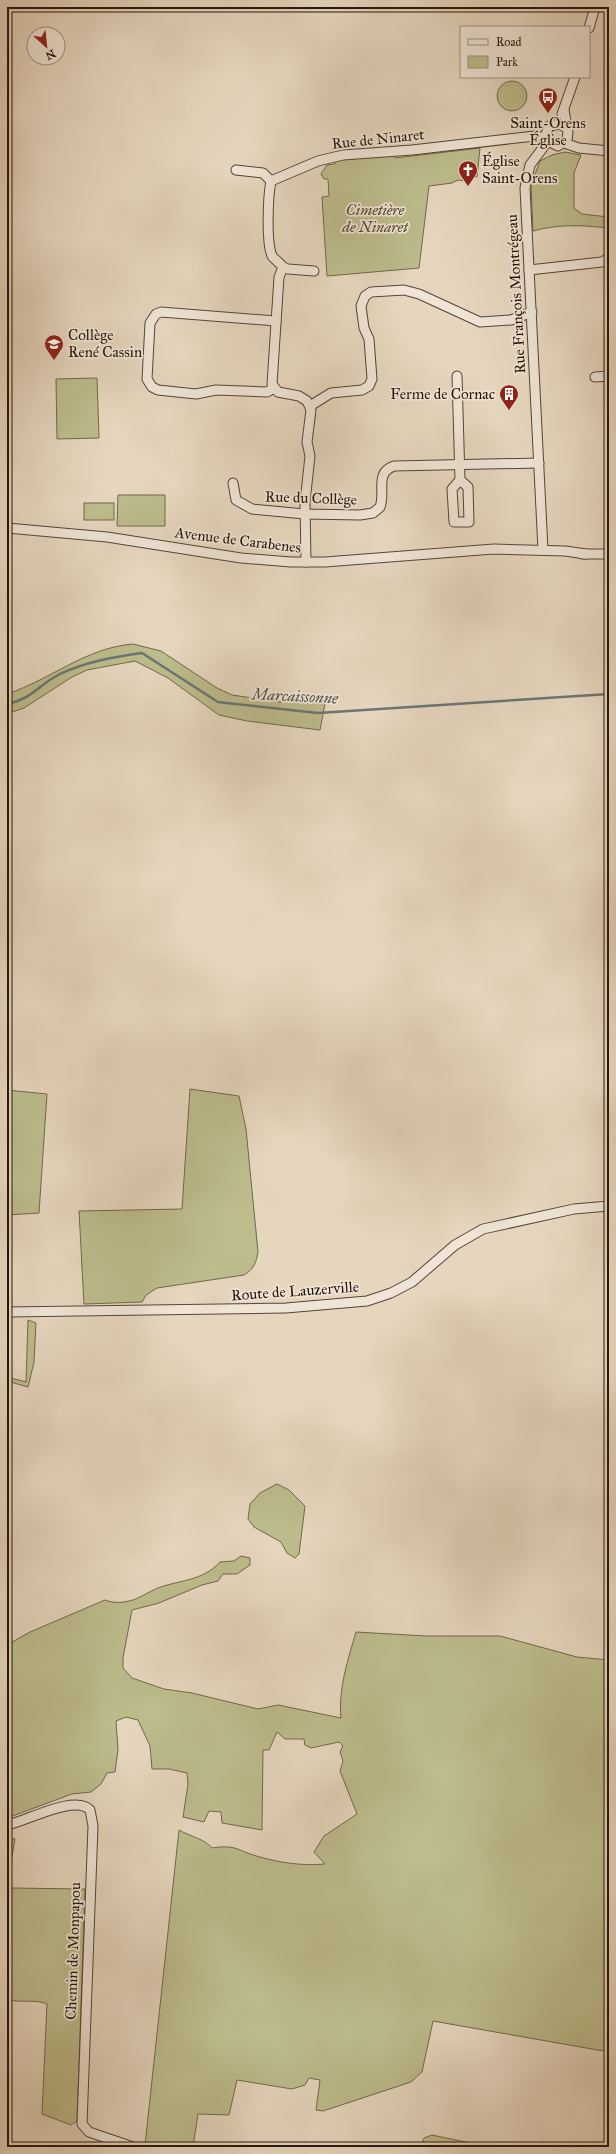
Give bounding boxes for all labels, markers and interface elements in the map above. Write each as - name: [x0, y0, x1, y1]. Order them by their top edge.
- north arrow: [26, 26, 66, 66]
- legend: [460, 26, 590, 78]
- text: Road: [496, 35, 522, 49]
- text: N: [43, 47, 57, 63]
- text: Park: [496, 55, 518, 69]
- bus stop icon: Saint-Orens Église: [537, 86, 559, 114]
- place label: Saint-Orens Église: [510, 114, 586, 149]
- street label: Rue de Ninaret: [331, 125, 426, 153]
- place label: Église Saint-Orens: [482, 151, 557, 187]
- church icon: Église Saint-Orens: [457, 159, 479, 187]
- park label: Cimetière de Ninaret: [341, 201, 409, 236]
- street label: Rue François Montrégeau: [503, 214, 529, 374]
- place label: Collège René Cassin: [68, 326, 142, 361]
- school or university icon: Collège René Cassin: [43, 333, 65, 361]
- building icon: Ferme de Cornac: [498, 383, 520, 411]
- place label: Ferme de Cornac: [390, 385, 495, 403]
- street label: Rue du Collège: [265, 487, 357, 509]
- street label: Avenue de Carabenes: [173, 523, 302, 557]
- water label: Marcaissonne: [250, 684, 339, 708]
- street label: Route de Lauzerville: [231, 1278, 359, 1304]
- street label: Chemin de Monpapou: [62, 1882, 84, 2020]

